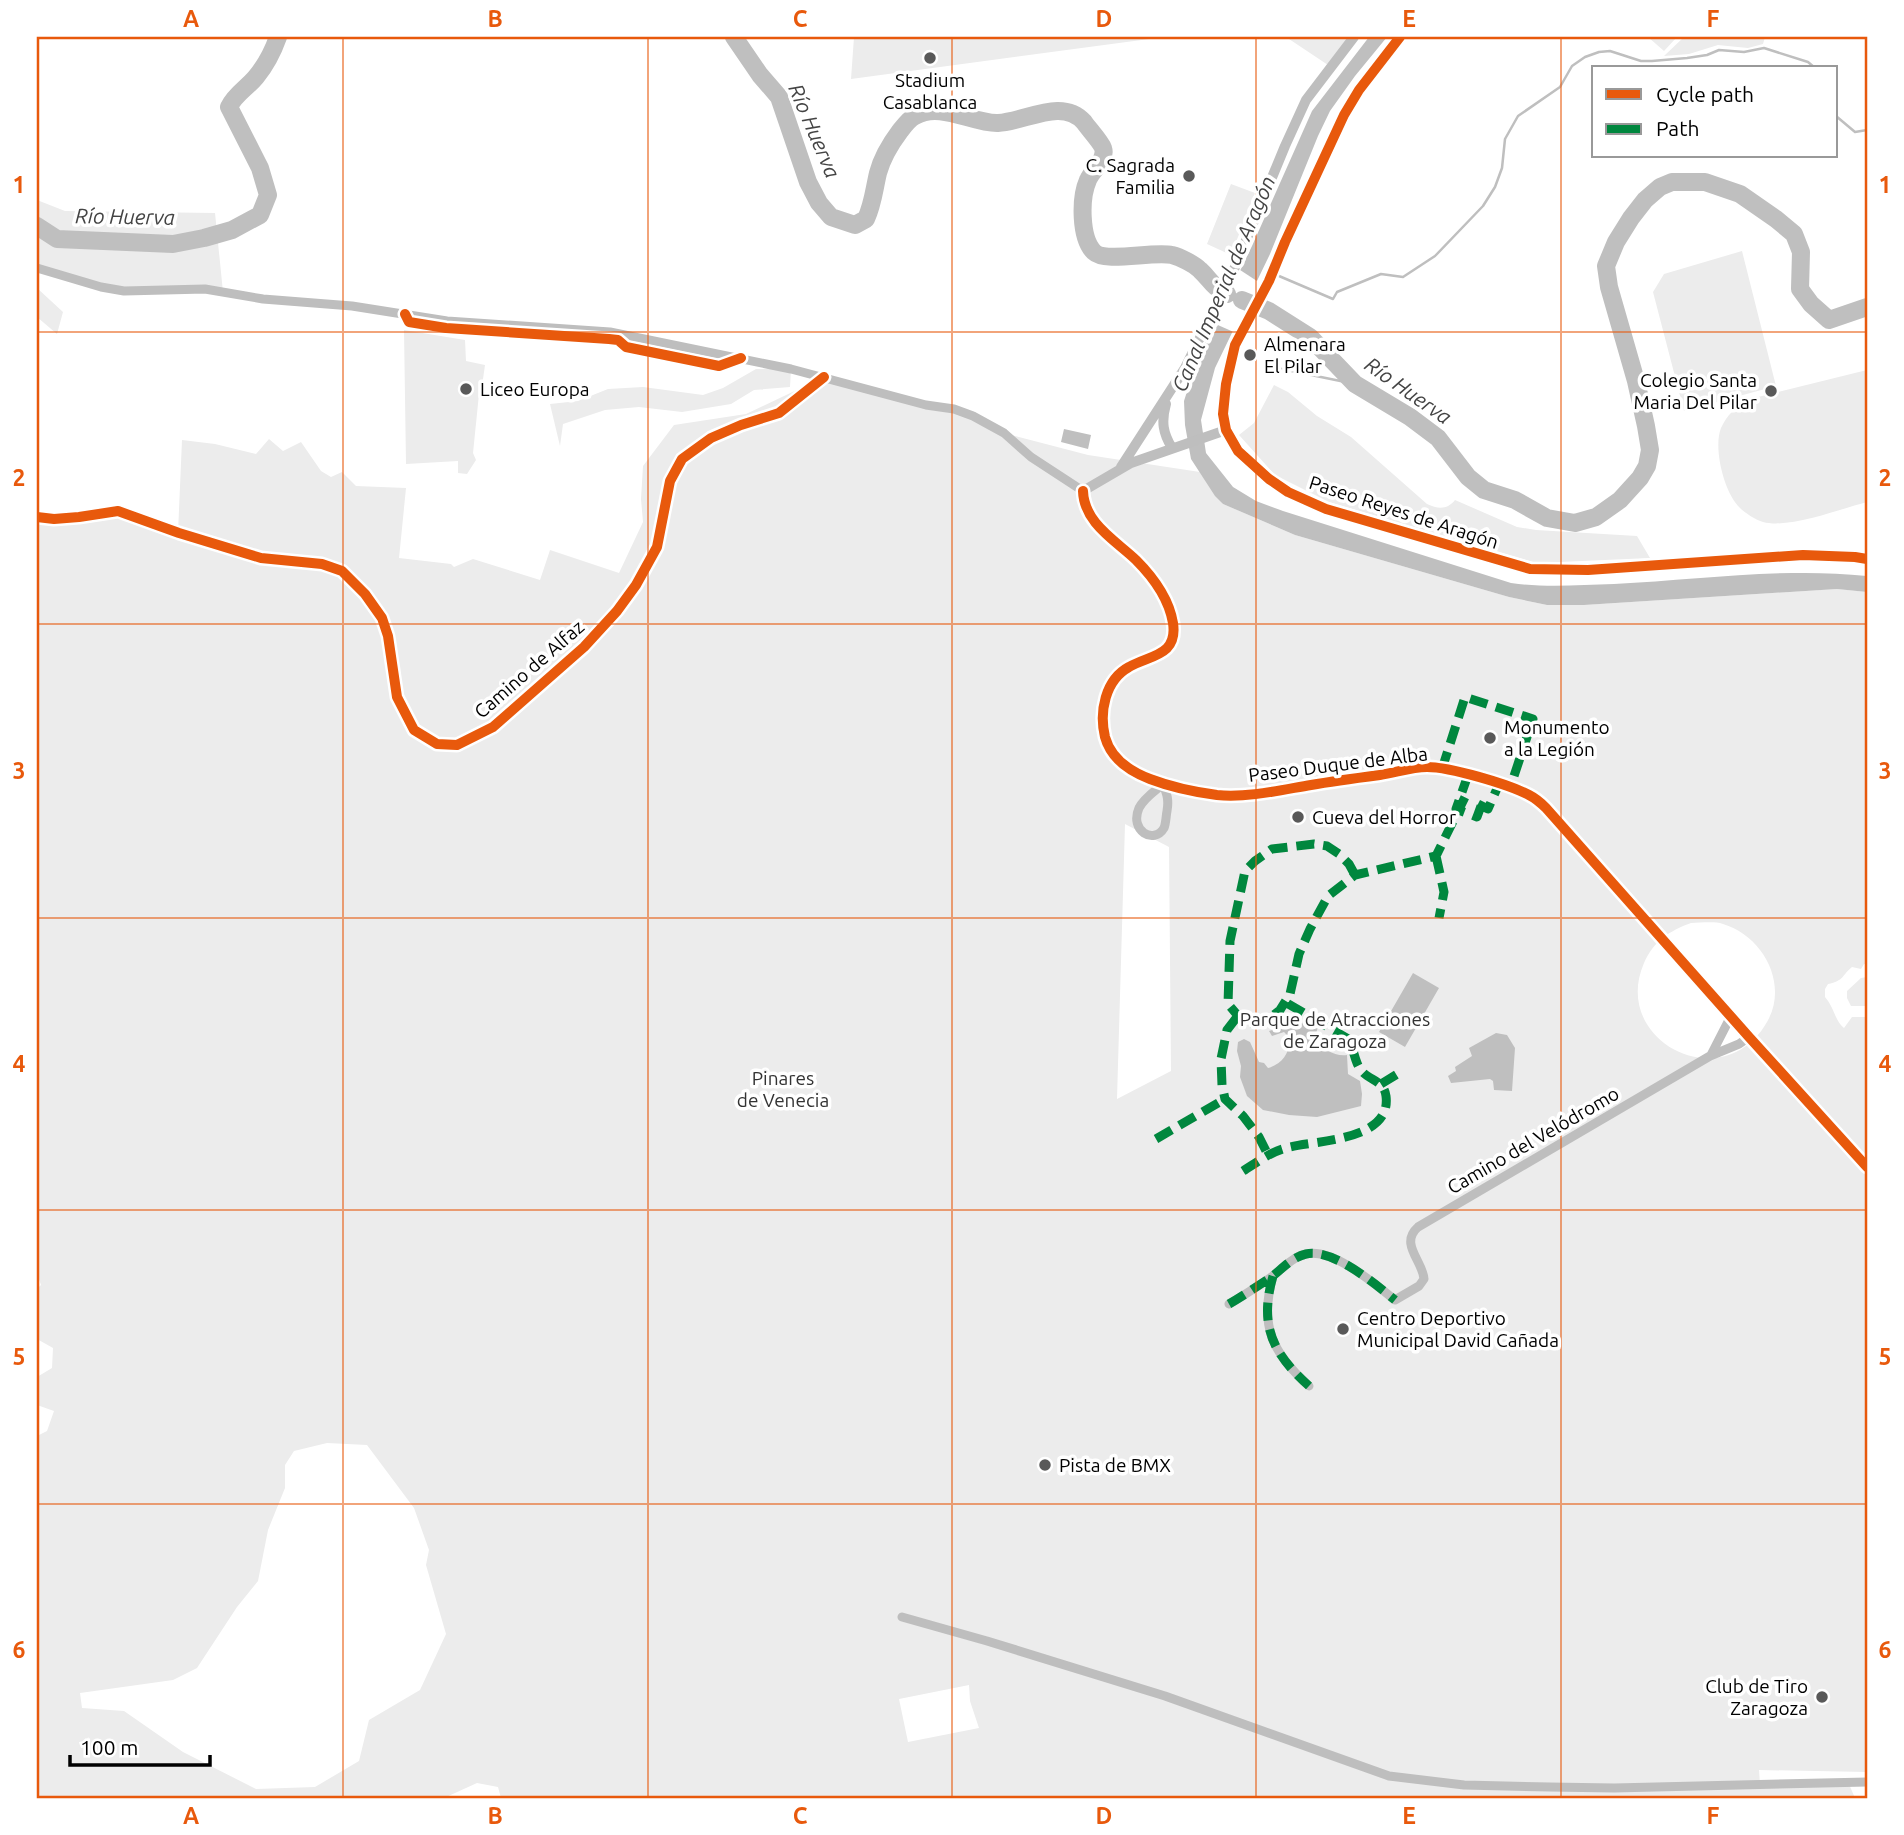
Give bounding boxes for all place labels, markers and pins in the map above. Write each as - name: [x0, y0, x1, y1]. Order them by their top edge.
- marker: Stadium Casablanca: [922, 50, 938, 66]
- place label: Stadium Casablanca: [883, 69, 977, 113]
- place label: C. Sagrada Familia: [1085, 154, 1175, 198]
- marker: C. Sagrada Familia: [1181, 168, 1197, 184]
- place label: Almenara El Pilar: [1264, 333, 1346, 377]
- marker: Almenara El Pilar: [1242, 347, 1258, 363]
- place label: Colegio Santa Maria Del Pilar: [1634, 369, 1757, 413]
- place label: Liceo Europa: [480, 378, 590, 400]
- marker: Liceo Europa: [458, 381, 474, 397]
- marker: Colegio Santa Maria Del Pilar: [1763, 383, 1779, 399]
- place label: Monumento a la Legión: [1504, 716, 1610, 760]
- marker: Monumento a la Legión: [1482, 730, 1498, 746]
- place label: Cueva del Horror: [1312, 806, 1456, 828]
- marker: Cueva del Horror: [1290, 809, 1306, 825]
- place label: Centro Deportivo Municipal David Cañada: [1357, 1307, 1559, 1351]
- marker: Centro Deportivo Municipal David Cañada: [1335, 1321, 1351, 1337]
- place label: Pista de BMX: [1059, 1454, 1171, 1476]
- marker: Pista de BMX: [1037, 1457, 1053, 1473]
- place label: Club de Tiro Zaragoza: [1705, 1675, 1808, 1719]
- marker: Club de Tiro Zaragoza: [1814, 1689, 1830, 1705]

